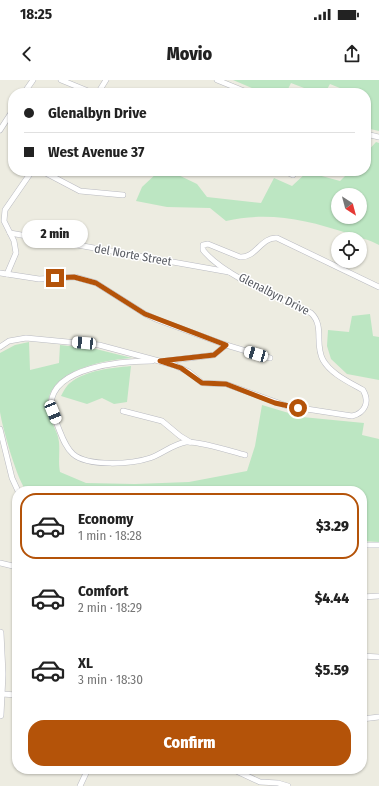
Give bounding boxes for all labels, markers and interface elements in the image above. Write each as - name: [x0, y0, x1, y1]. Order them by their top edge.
- text: 18:25: [20, 5, 52, 23]
- icon: back: [16, 43, 38, 65]
- text: Movio: [167, 43, 212, 65]
- icon: share: [341, 43, 363, 65]
- text: Glenalbyn Drive: [48, 104, 147, 122]
- text: West Avenue 37: [48, 143, 144, 161]
- north arrow: [331, 188, 367, 224]
- map controls: [331, 188, 367, 268]
- callout: 2 min: [22, 220, 88, 248]
- text: 2 min: [41, 226, 69, 241]
- button: locate: [331, 232, 367, 268]
- street label: del Norte Street: [93, 241, 173, 269]
- route end: [46, 269, 64, 287]
- street label: Glenalbyn Drive: [236, 270, 312, 318]
- car: [72, 336, 96, 350]
- car: [243, 345, 269, 363]
- car: [43, 399, 63, 425]
- route start: [289, 399, 307, 417]
- icon: car: [30, 508, 66, 544]
- text: Economy: [78, 510, 133, 528]
- text: $3.29: [316, 517, 349, 535]
- text: 1 min · 18:28: [78, 528, 142, 543]
- icon: car: [30, 580, 66, 616]
- text: Comfort: [78, 582, 129, 600]
- text: $4.44: [315, 589, 349, 607]
- text: 2 min · 18:29: [78, 600, 142, 615]
- icon: car: [30, 652, 66, 688]
- text: XL: [78, 654, 93, 672]
- text: $5.59: [315, 661, 349, 679]
- text: 3 min · 18:30: [78, 672, 143, 687]
- button: Confirm: [28, 720, 351, 766]

